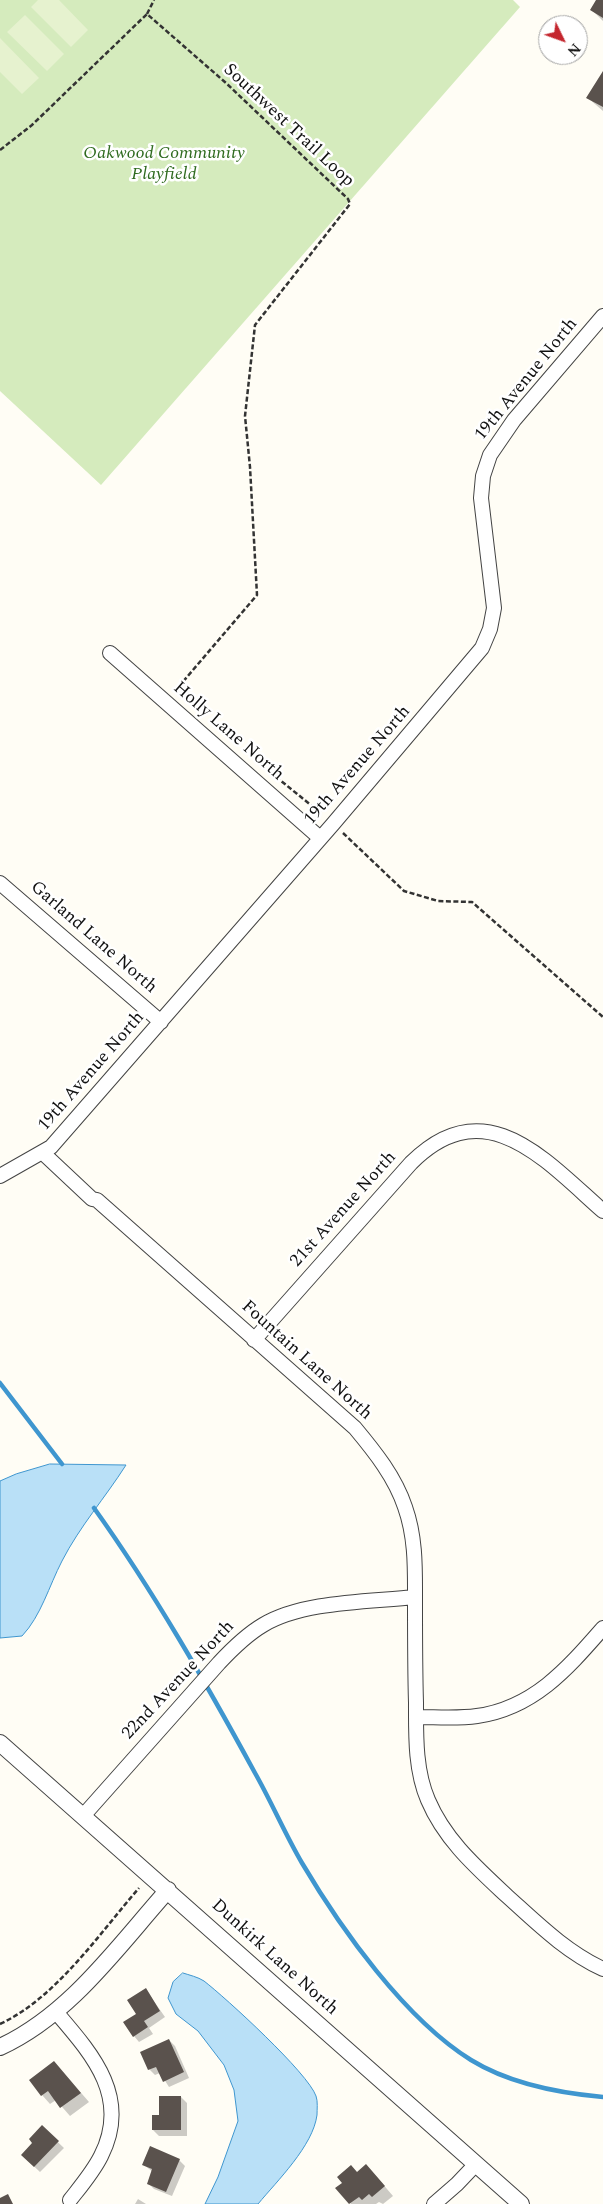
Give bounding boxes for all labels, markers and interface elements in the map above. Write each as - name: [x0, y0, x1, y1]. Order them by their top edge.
- north arrow: [538, 15, 588, 65]
- text: N: [562, 38, 585, 61]
- street label: Southwest Trail Loop: [218, 60, 358, 192]
- park label: Oakwood Community Playfield: [83, 143, 245, 186]
- street label: 19th Avenue North: [471, 314, 583, 446]
- street label: Holly Lane North: [168, 678, 288, 786]
- street label: 19th Avenue North: [300, 702, 416, 830]
- street label: Garland Lane North: [25, 877, 161, 999]
- street label: 19th Avenue North: [34, 1008, 150, 1136]
- street label: 21st Avenue North: [286, 1148, 402, 1272]
- street label: Fountain Lane North: [236, 1297, 376, 1425]
- street label: 22nd Avenue North: [118, 1617, 240, 1745]
- street label: Dunkirk Lane North: [206, 1895, 342, 2021]

